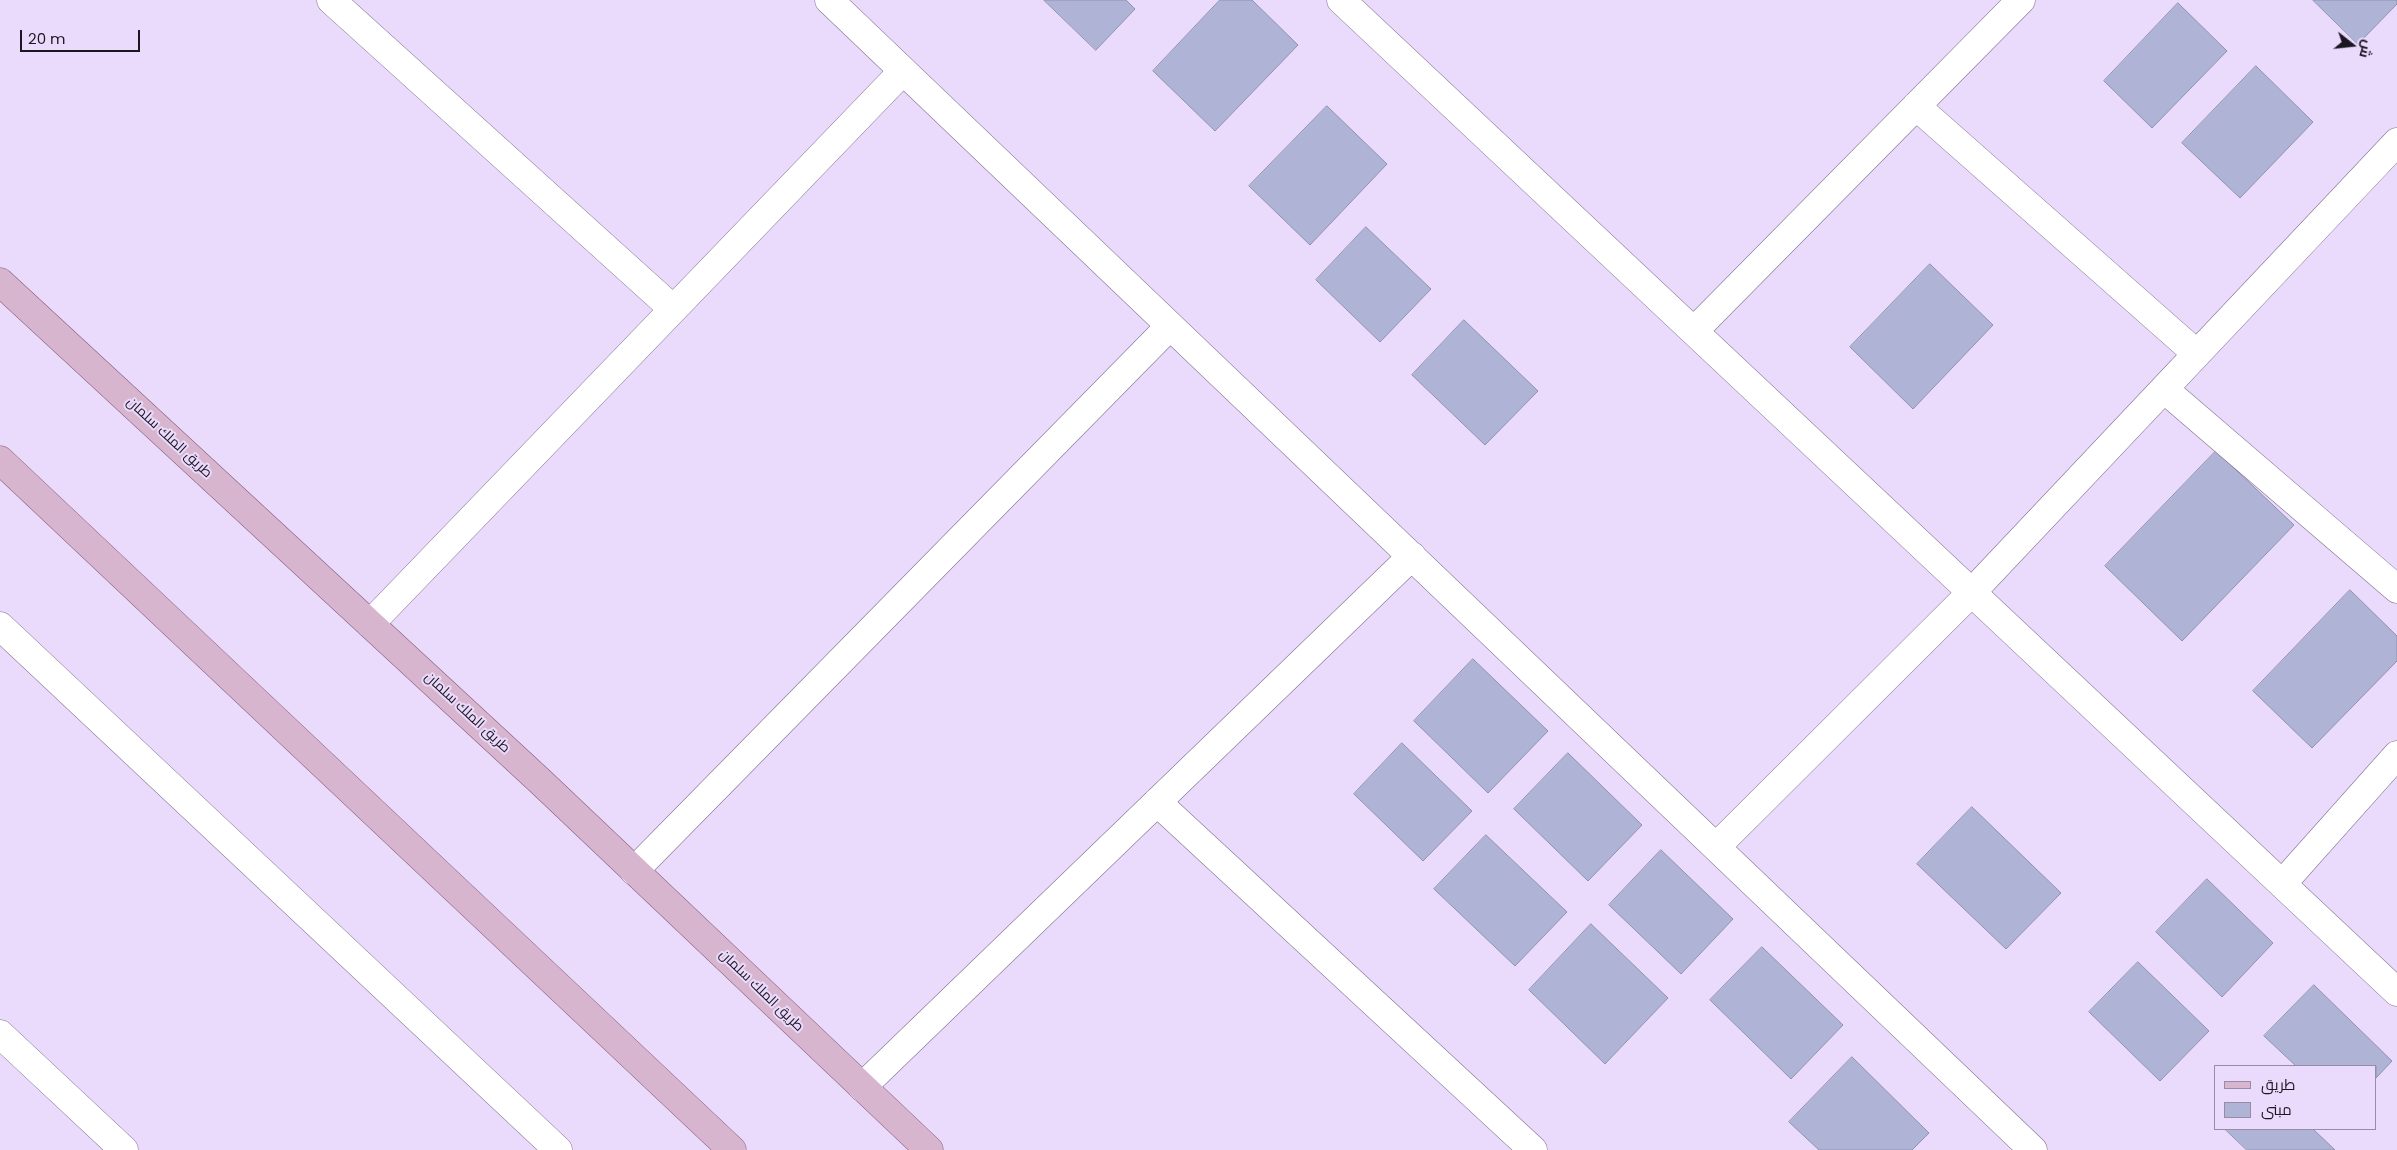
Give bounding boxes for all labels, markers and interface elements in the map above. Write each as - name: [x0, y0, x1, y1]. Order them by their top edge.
- scale bar: [22, 20, 142, 52]
- north arrow: [2327, 20, 2377, 70]
- text: 20 m: [28, 28, 66, 49]
- text: ش: [2354, 38, 2379, 61]
- street label: طريق الملك سلمان: [123, 394, 215, 482]
- street label: طريق الملك سلمان: [421, 669, 513, 757]
- street label: طريق الملك سلمان: [715, 946, 807, 1036]
- legend: [2214, 1065, 2377, 1130]
- text: طريق: [2261, 1074, 2295, 1095]
- text: مبنى: [2261, 1099, 2292, 1120]

